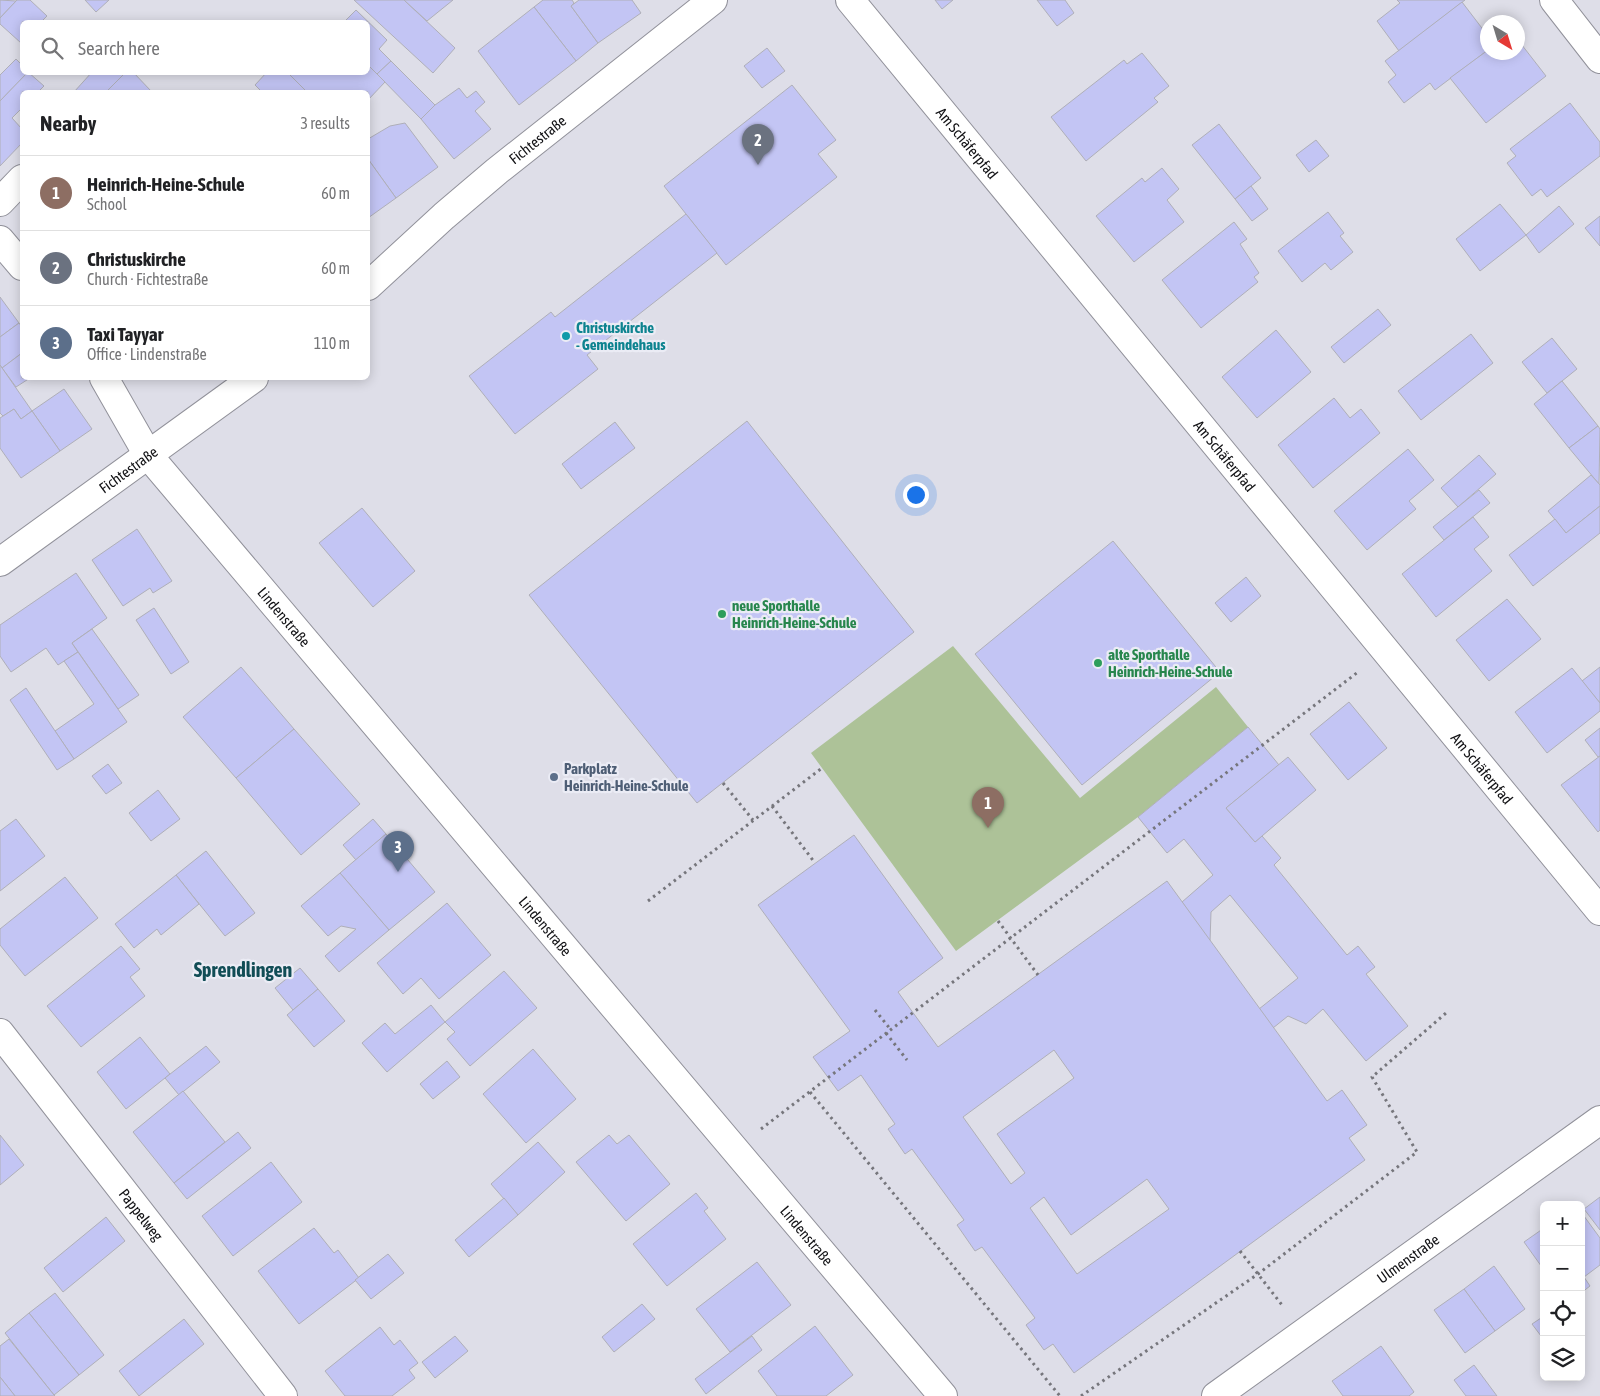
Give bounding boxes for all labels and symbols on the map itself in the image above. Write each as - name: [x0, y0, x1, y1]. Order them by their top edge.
- north arrow: [1480, 15, 1525, 60]
- street label: Am Schäferpfad: [933, 104, 1002, 182]
- street label: Fichtestraße: [505, 111, 569, 167]
- pin: 2: [742, 124, 774, 165]
- place label: Christuskirche - Gemeindehaus: [576, 319, 666, 353]
- marker: Christuskirche - Gemeindehaus: [560, 330, 572, 342]
- street label: Am Schäferpfad: [1191, 416, 1259, 495]
- street label: Fichtestraße: [95, 442, 161, 496]
- your location: [903, 482, 929, 508]
- street label: Lindenstraße: [255, 583, 314, 650]
- place label: neue Sporthalle Heinrich-Heine-Schule: [732, 597, 857, 631]
- marker: neue Sporthalle Heinrich-Heine-Schule: [716, 608, 728, 620]
- place label: alte Sporthalle Heinrich-Heine-Schule: [1108, 646, 1233, 680]
- marker: alte Sporthalle Heinrich-Heine-Schule: [1092, 657, 1104, 669]
- street label: Am Schäferpfad: [1448, 729, 1517, 807]
- place label: Parkplatz Heinrich-Heine-Schule: [564, 760, 689, 794]
- marker: Parkplatz Heinrich-Heine-Schule: [548, 771, 560, 783]
- pin: 1: [972, 787, 1004, 828]
- pin: 3: [382, 831, 414, 872]
- street label: Lindenstraße: [516, 893, 576, 959]
- district label: Sprendlingen: [194, 958, 292, 981]
- street label: Pappelweg: [116, 1185, 167, 1244]
- street label: Lindenstraße: [777, 1202, 837, 1268]
- street label: Ulmenstraße: [1373, 1230, 1442, 1286]

